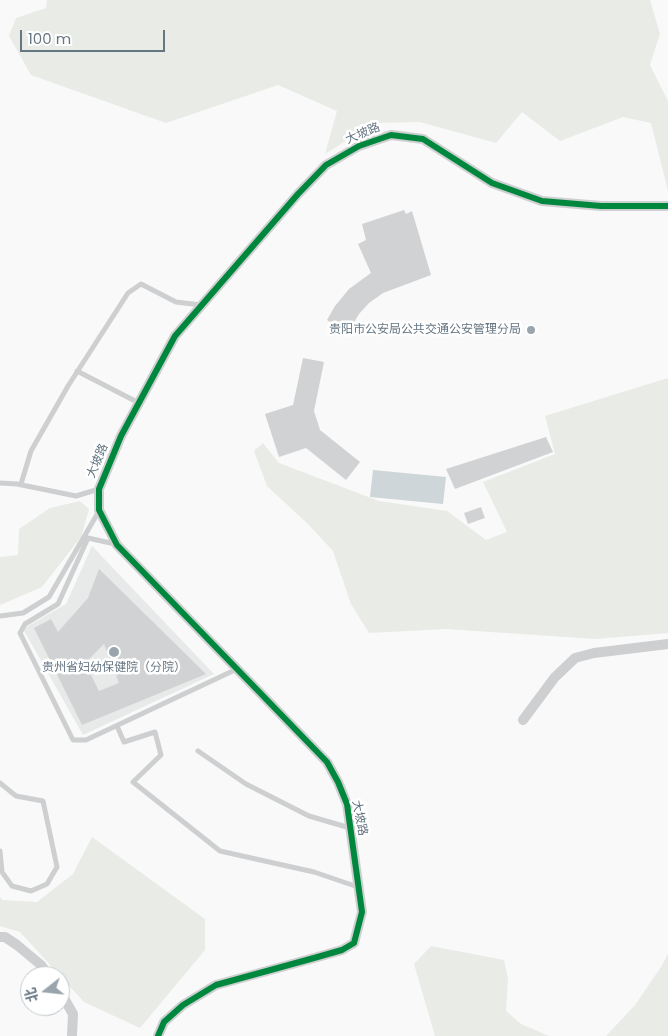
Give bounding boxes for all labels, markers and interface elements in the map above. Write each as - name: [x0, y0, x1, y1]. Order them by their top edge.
- scale bar: [22, 20, 168, 52]
- text: 100 m: [28, 28, 71, 49]
- street label: 大坡路: [344, 120, 382, 148]
- place label: 贵阳市公安局公共交通公安管理分局: [329, 323, 521, 337]
- marker: 贵阳市公安局公共交通公安管理分局: [525, 324, 537, 336]
- street label: 大坡路: [84, 442, 112, 480]
- marker: 贵州省妇幼保健院（分院）: [107, 645, 121, 659]
- place label: 贵州省妇幼保健院（分院）: [42, 661, 186, 675]
- street label: 大坡路: [348, 799, 370, 837]
- north arrow: [20, 966, 70, 1016]
- text: 北: [20, 985, 43, 1004]

